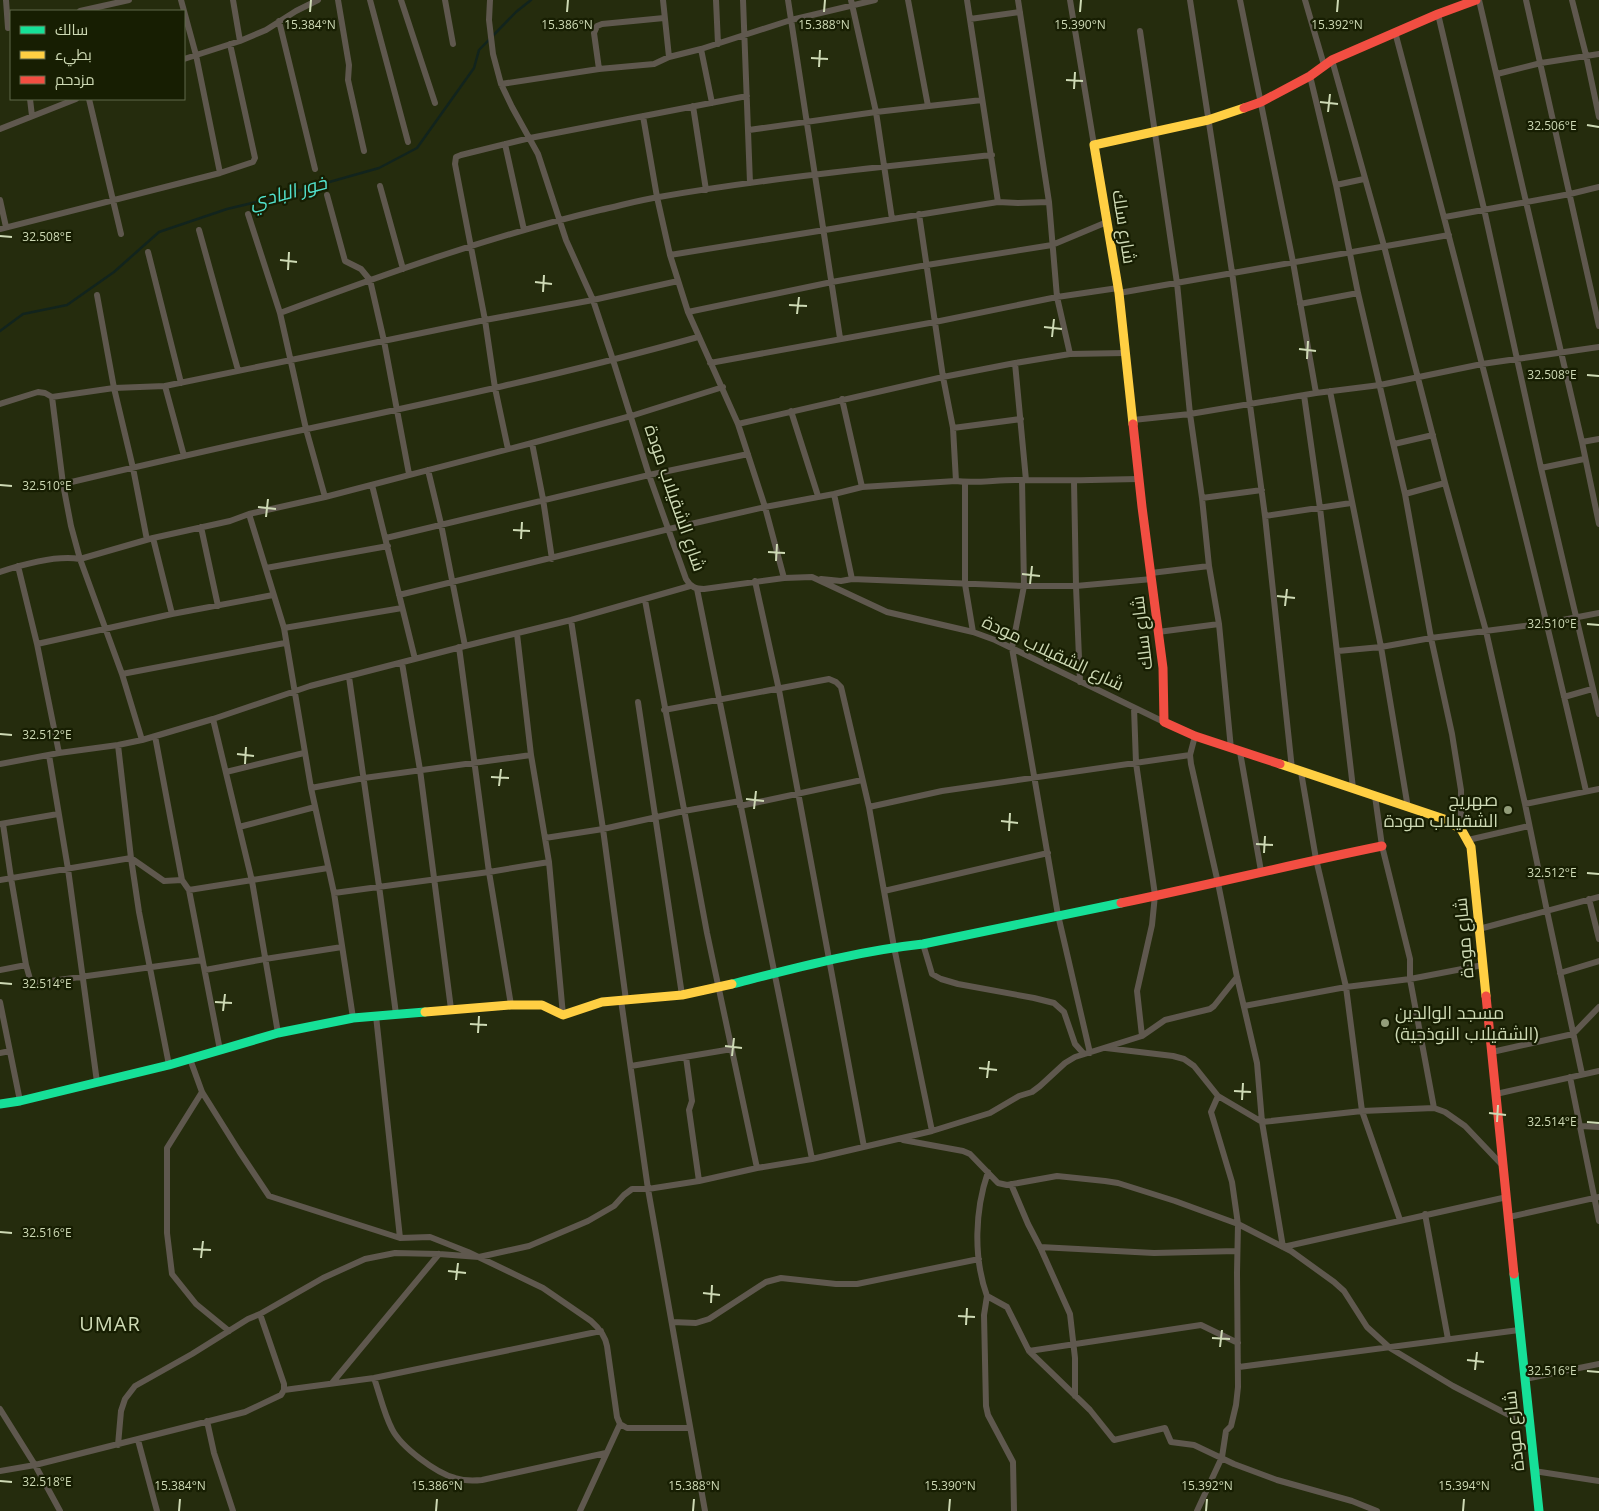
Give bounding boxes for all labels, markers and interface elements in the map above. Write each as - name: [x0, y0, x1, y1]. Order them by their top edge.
- legend: [10, 10, 185, 100]
- text: 15.384°N: [284, 16, 336, 33]
- text: 15.386°N: [541, 16, 593, 33]
- text: 15.388°N: [798, 16, 850, 33]
- text: 15.390°N: [1054, 16, 1106, 33]
- text: 15.392°N: [1311, 16, 1363, 33]
- text: سالك: [55, 19, 88, 39]
- text: بطيء: [55, 44, 92, 67]
- text: مزدحم: [55, 69, 95, 90]
- text: 32.506°E: [1527, 117, 1577, 134]
- water label: خور البادي: [246, 169, 332, 218]
- street label: شارع سلك: [1106, 188, 1143, 266]
- text: 32.508°E: [22, 228, 72, 245]
- text: 32.508°E: [1527, 366, 1577, 383]
- street label: شارع الشقيلاب مودة: [639, 421, 712, 575]
- text: 32.510°E: [22, 477, 72, 494]
- street label: شارع سلك: [1125, 594, 1158, 672]
- street label: شارع الشقيلاب مودة: [978, 609, 1128, 696]
- text: 32.510°E: [1527, 615, 1577, 632]
- text: 32.512°E: [22, 726, 72, 743]
- place label: صهريج الشقيلاب مودة: [1384, 787, 1498, 832]
- marker: صهريج الشقيلاب مودة: [1502, 804, 1514, 816]
- text: 32.512°E: [1527, 864, 1577, 881]
- street label: شارع مودة: [1448, 897, 1479, 979]
- text: 32.514°E: [22, 975, 72, 992]
- place label: مسجد الوالدين (الشقيلاب النوذجية): [1395, 1000, 1539, 1045]
- marker: مسجد الوالدين (الشقيلاب النوذجية): [1379, 1017, 1391, 1029]
- text: 32.514°E: [1527, 1113, 1577, 1130]
- text: 32.516°E: [22, 1224, 72, 1241]
- district label: UMAR: [79, 1310, 141, 1337]
- text: 32.516°E: [1527, 1362, 1577, 1379]
- street label: شارع مودة: [1497, 1390, 1530, 1472]
- text: 32.518°E: [22, 1473, 72, 1490]
- text: 15.384°N: [154, 1477, 206, 1494]
- text: 15.386°N: [411, 1477, 463, 1494]
- text: 15.388°N: [668, 1477, 720, 1494]
- text: 15.390°N: [924, 1477, 976, 1494]
- text: 15.392°N: [1181, 1477, 1233, 1494]
- text: 15.394°N: [1438, 1477, 1490, 1494]

